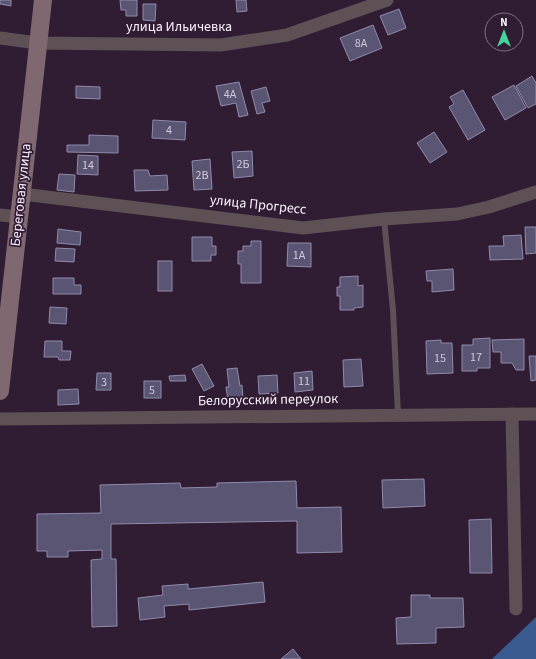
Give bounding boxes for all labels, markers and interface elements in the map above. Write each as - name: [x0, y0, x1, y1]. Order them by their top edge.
- north arrow: [484, 12, 524, 52]
- text: N: [500, 15, 508, 30]
- street label: улица Ильичевка: [126, 17, 232, 37]
- house number: 8А: [355, 35, 368, 52]
- house number: 4А: [224, 86, 237, 103]
- house number: 4: [166, 122, 172, 139]
- street label: Береговая улица: [6, 143, 36, 247]
- house number: 2Б: [237, 156, 249, 173]
- house number: 14: [82, 157, 94, 174]
- house number: 2В: [195, 167, 209, 184]
- street label: улица Прогресс: [209, 190, 308, 220]
- house number: 1А: [293, 247, 306, 264]
- house number: 17: [470, 349, 482, 366]
- house number: 15: [434, 350, 446, 367]
- house number: 11: [298, 373, 310, 390]
- house number: 3: [101, 374, 107, 391]
- house number: 5: [149, 382, 155, 399]
- street label: Белорусский переулок: [198, 389, 338, 411]

